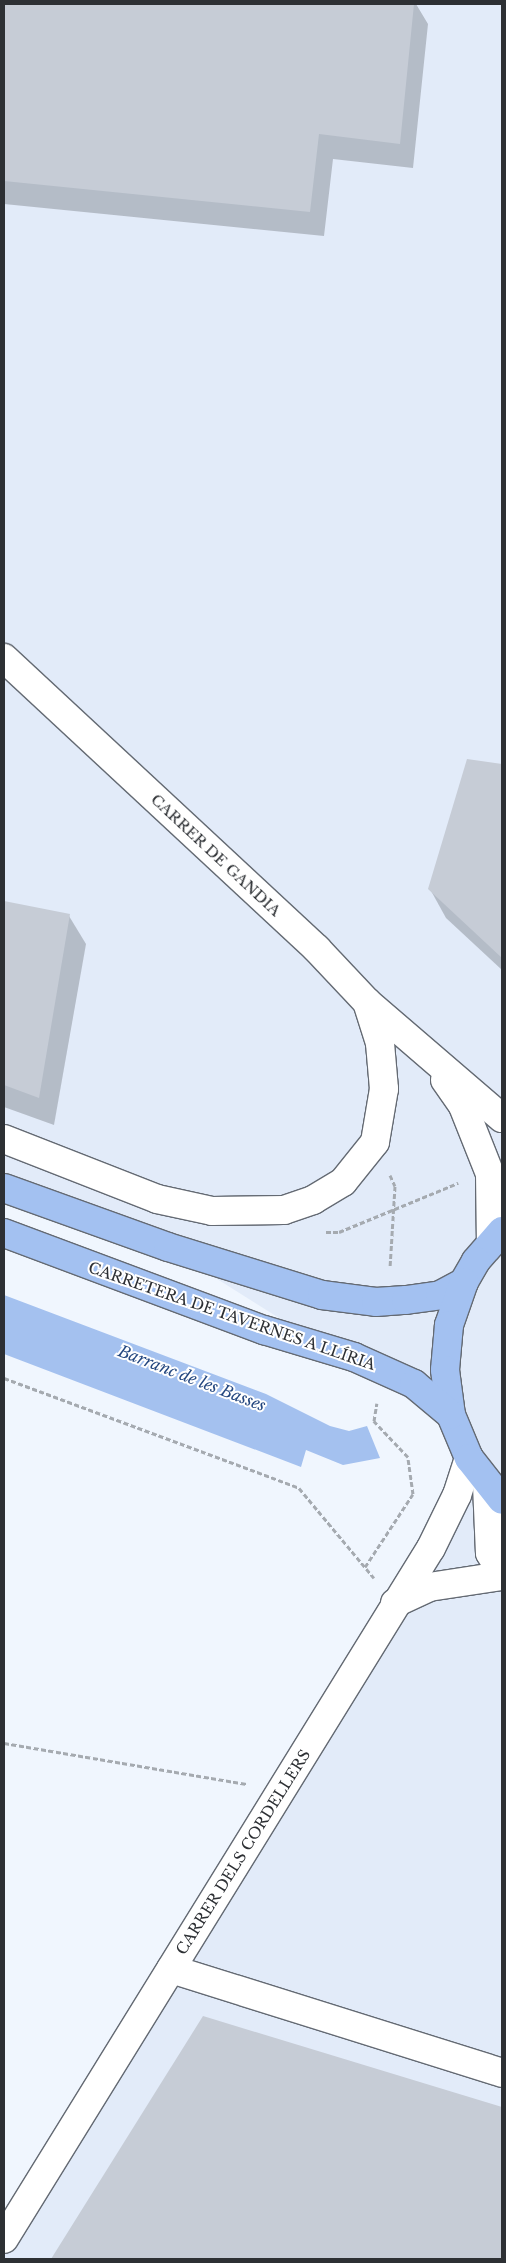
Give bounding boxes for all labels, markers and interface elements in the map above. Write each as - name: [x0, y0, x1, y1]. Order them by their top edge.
- street label: CARRER DE GANDIA: [147, 790, 285, 920]
- street label: CARRETERA DE TAVERNES A LLÍRIA: [85, 1258, 379, 1374]
- water label: Barranc de les Basses: [116, 1341, 268, 1415]
- street label: CARRER DELS CORDELLERS: [172, 1746, 314, 1958]

